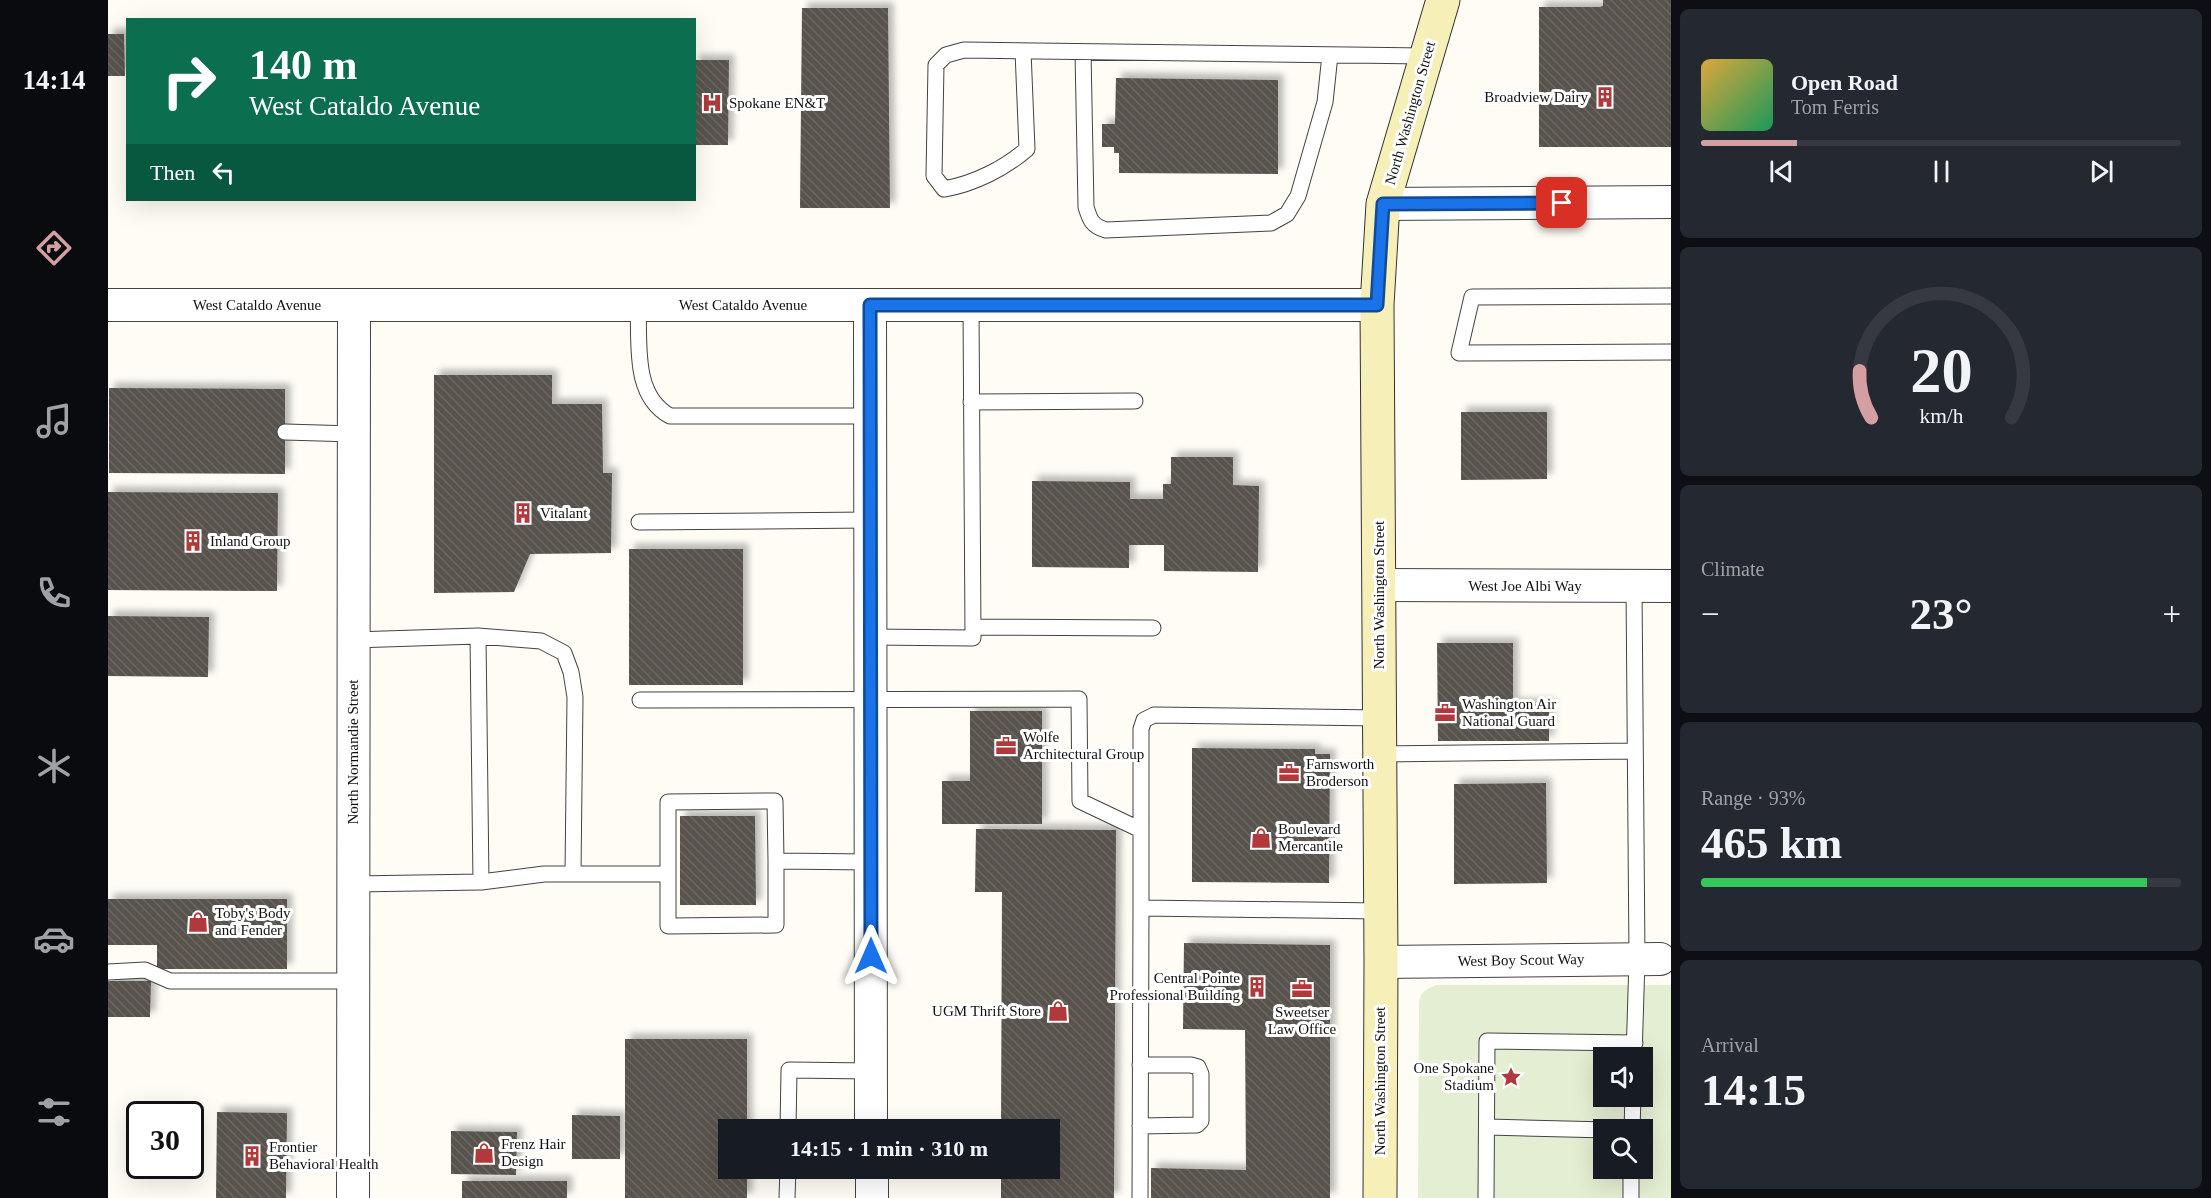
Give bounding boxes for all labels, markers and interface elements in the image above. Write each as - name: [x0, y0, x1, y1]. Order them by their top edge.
- street label: North Washington Street: [1382, 39, 1438, 187]
- icon: right: [150, 42, 228, 120]
- text: 140 m: [249, 42, 358, 88]
- text: 14:14: [23, 65, 86, 95]
- text: Open Road: [1791, 70, 1898, 95]
- building icon: Broadview Dairy: [1593, 85, 1617, 109]
- place label: Broadview Dairy: [1484, 89, 1588, 105]
- text: West Cataldo Avenue: [249, 91, 480, 121]
- hospital icon: Spokane EN&T: [700, 91, 724, 115]
- place label: Spokane EN&T: [729, 95, 825, 111]
- text: Tom Ferris: [1791, 96, 1879, 118]
- icon: previous: [1765, 155, 1798, 188]
- icon: pause: [1925, 155, 1958, 188]
- icon: next: [2085, 155, 2118, 188]
- icon: left: [207, 156, 240, 189]
- text: Then: [150, 160, 195, 185]
- pin: [1536, 177, 1587, 228]
- icon: arrive: [1545, 186, 1578, 219]
- icon: directions: [33, 227, 75, 269]
- street label: West Cataldo Avenue: [193, 297, 322, 313]
- street label: West Cataldo Avenue: [679, 297, 808, 313]
- text: 20: [1910, 336, 1972, 405]
- icon: music: [33, 400, 75, 442]
- text: km/h: [1919, 405, 1963, 429]
- building icon: Vitalant: [511, 501, 535, 525]
- place label: Vitalant: [540, 505, 588, 521]
- street label: North Washington Street: [1371, 520, 1387, 669]
- building icon: Inland Group: [181, 529, 205, 553]
- place label: Inland Group: [210, 533, 290, 549]
- text: Climate: [1701, 558, 1764, 580]
- icon: phone: [33, 572, 75, 614]
- street label: West Joe Albi Way: [1468, 578, 1582, 594]
- text: 23°: [1910, 589, 1973, 639]
- text: −: [1701, 596, 1720, 632]
- text: +: [2162, 596, 2181, 632]
- street label: North Normandie Street: [345, 679, 361, 824]
- place label: Washington Air National Guard: [1462, 696, 1556, 729]
- office icon: Washington Air National Guard: [1433, 701, 1457, 725]
- place label: Wolfe Architectural Group: [1023, 729, 1144, 762]
- office icon: Wolfe Architectural Group: [994, 734, 1018, 758]
- icon: climate: [33, 745, 75, 787]
- place label: Farnsworth Broderson: [1306, 756, 1375, 789]
- office icon: Farnsworth Broderson: [1277, 761, 1301, 785]
- text: Range · 93%: [1701, 787, 1805, 809]
- text: 465 km: [1701, 818, 1842, 868]
- place label: Boulevard Mercantile: [1278, 821, 1343, 854]
- shop icon: Boulevard Mercantile: [1249, 826, 1273, 850]
- place label: Toby's Body and Fender: [215, 905, 291, 938]
- shop icon: Toby's Body and Fender: [186, 910, 210, 934]
- icon: car: [33, 918, 75, 960]
- position arrow: [839, 924, 903, 988]
- street label: West Boy Scout Way: [1457, 951, 1585, 969]
- place label: Central Pointe Professional Building: [1110, 970, 1240, 1003]
- building icon: Central Pointe Professional Building: [1245, 975, 1269, 999]
- office icon: Sweetser Law Office: [1290, 977, 1314, 1001]
- shop icon: UGM Thrift Store: [1046, 999, 1070, 1023]
- place label: UGM Thrift Store: [932, 1003, 1041, 1019]
- place label: Sweetser Law Office: [1268, 1004, 1337, 1037]
- street label: North Washington Street: [1372, 1006, 1388, 1155]
- text: Arrival: [1701, 1034, 1759, 1056]
- map controls: [1593, 1047, 1653, 1179]
- button: sound: [1593, 1047, 1653, 1107]
- place label: One Spokane Stadium: [1414, 1060, 1494, 1093]
- place icon: One Spokane Stadium: [1499, 1065, 1523, 1089]
- text: 14:15: [1701, 1065, 1806, 1115]
- icon: filters: [33, 1091, 75, 1133]
- speed limit sign: 30: [126, 1101, 204, 1179]
- button: search: [1593, 1119, 1653, 1179]
- place label: Frenz Hair Design: [501, 1136, 566, 1169]
- text: 14:15 · 1 min · 310 m: [790, 1136, 988, 1161]
- place label: Frontier Behavioral Health: [269, 1139, 379, 1172]
- shop icon: Frenz Hair Design: [472, 1141, 496, 1165]
- building icon: Frontier Behavioral Health: [240, 1144, 264, 1168]

